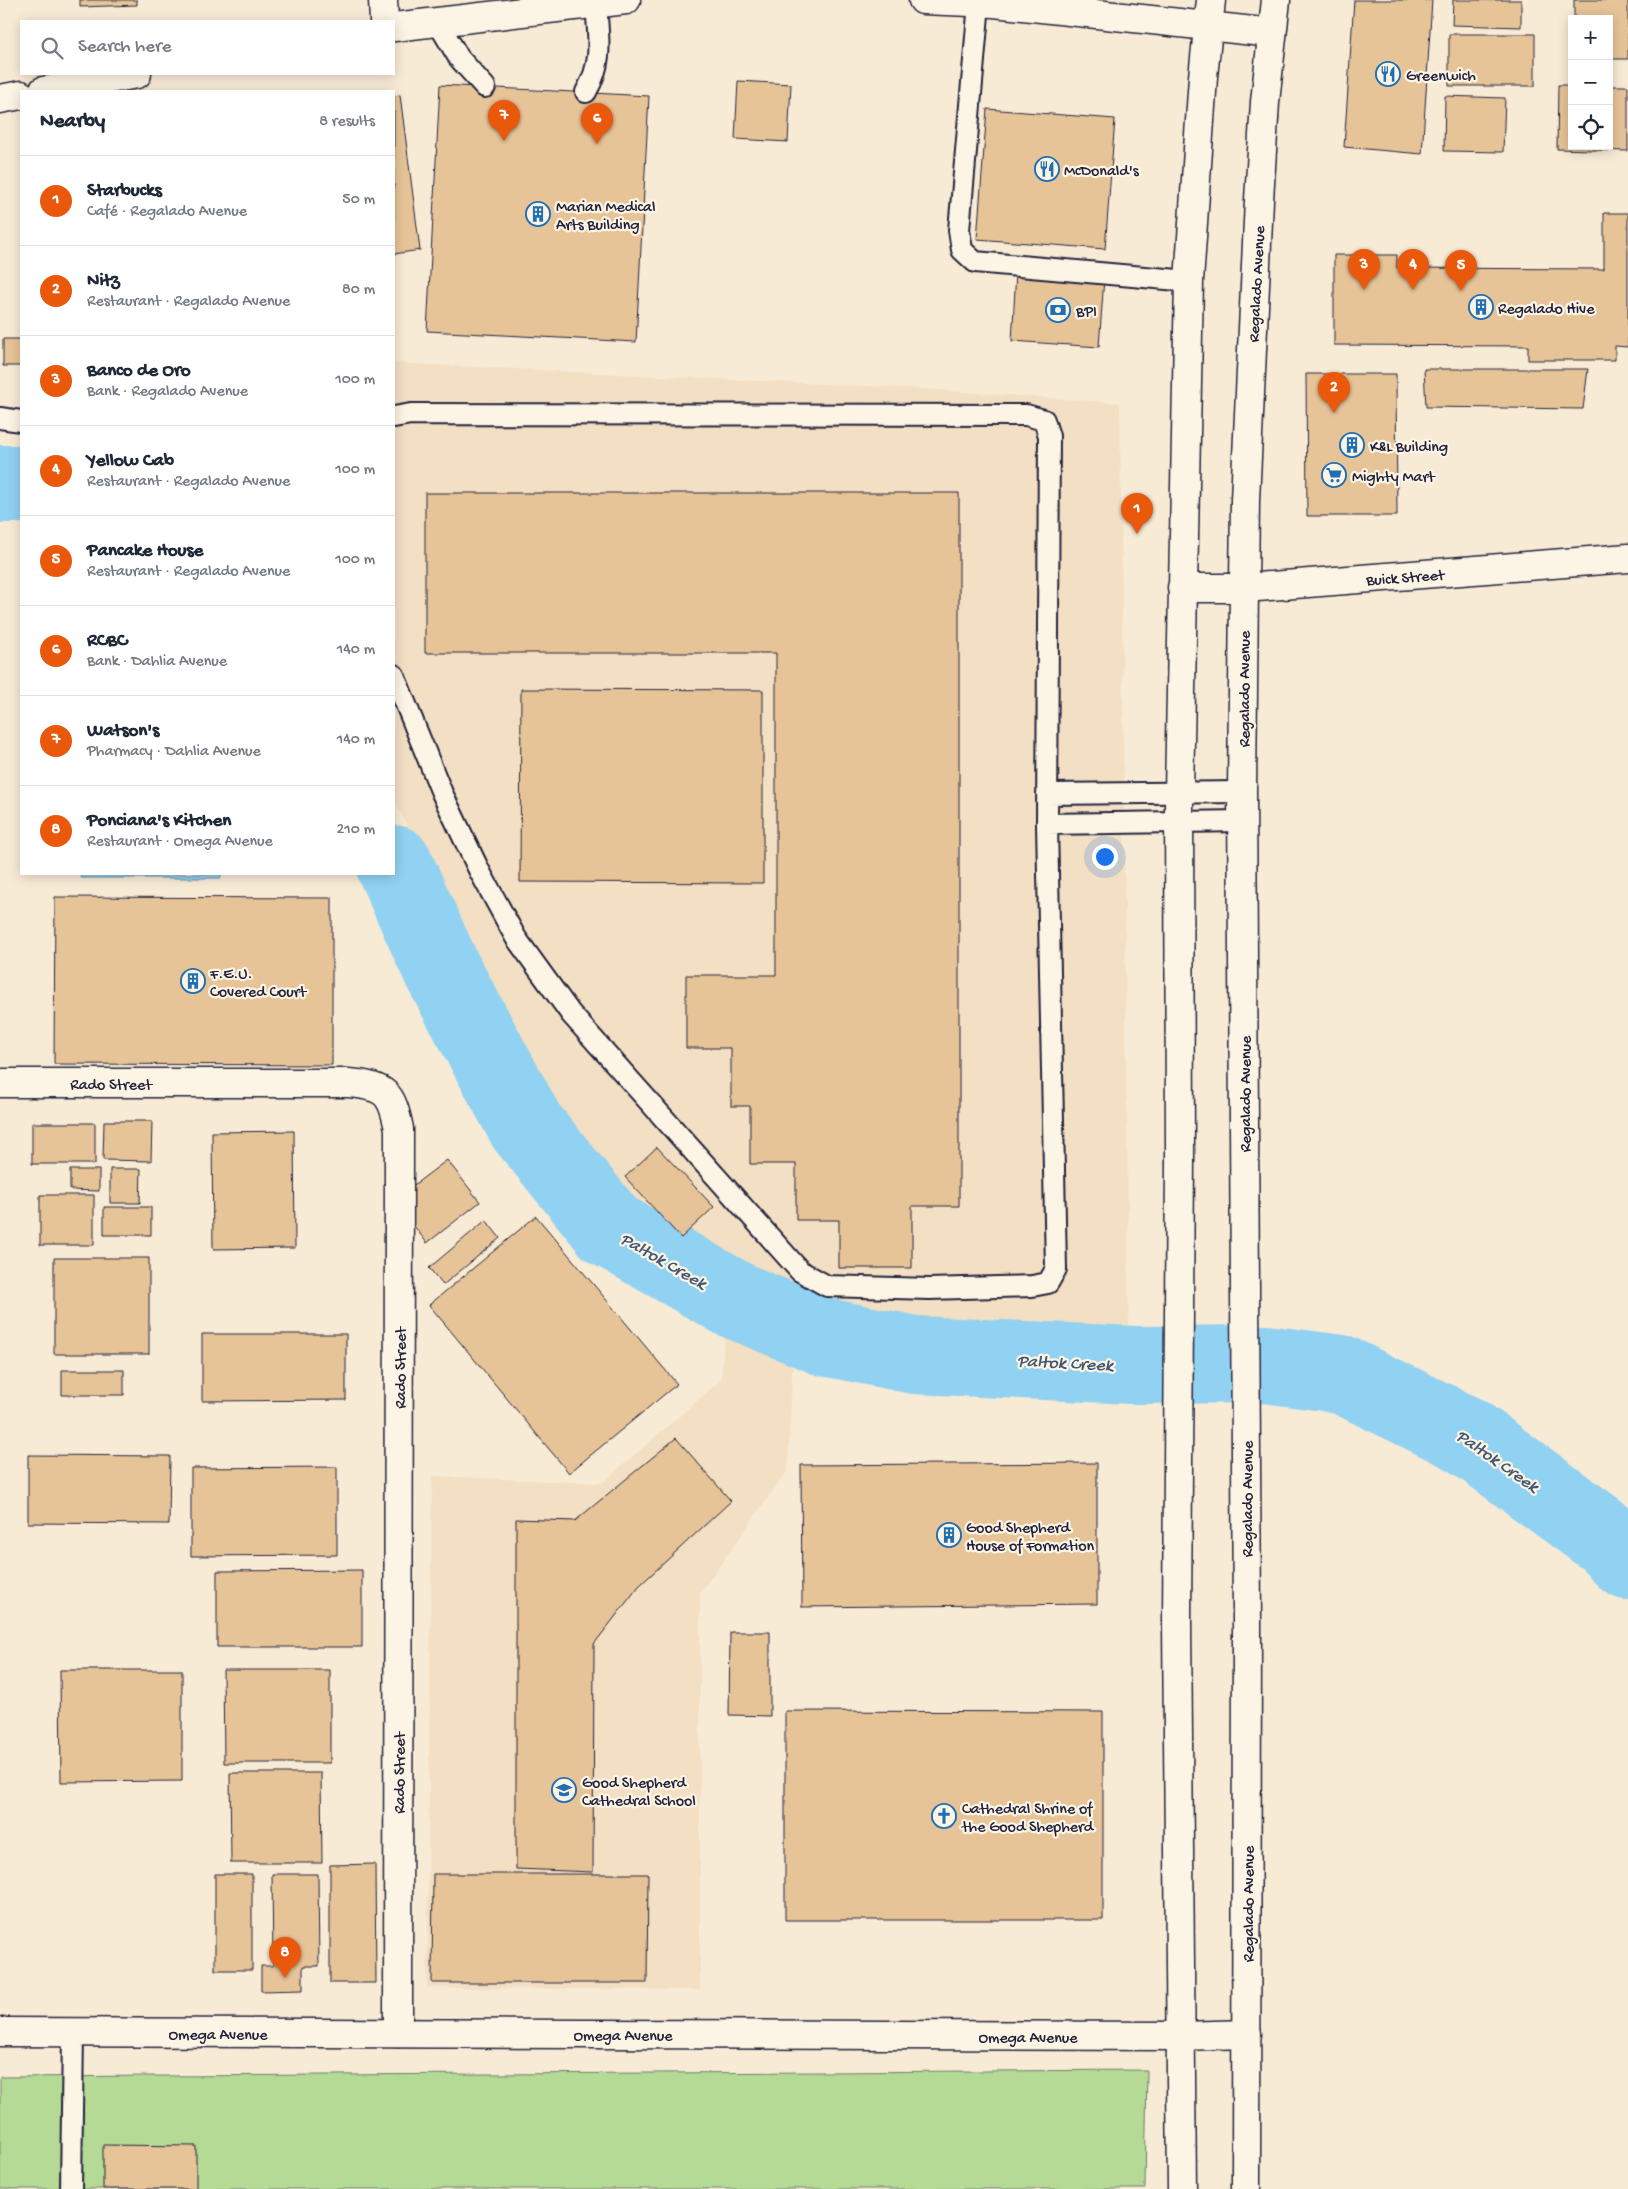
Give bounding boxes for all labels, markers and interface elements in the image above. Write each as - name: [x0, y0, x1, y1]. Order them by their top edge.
- map controls: [1568, 15, 1613, 150]
- button: +: [1568, 15, 1613, 60]
- search box: [20, 20, 395, 75]
- icon: search: [38, 34, 66, 62]
- text: Search here: [78, 36, 172, 59]
- button: −: [1568, 60, 1613, 105]
- restaurant icon: Greenwich: [1375, 61, 1401, 87]
- place label: Greenwich: [1406, 68, 1476, 87]
- pin: 7: [488, 100, 520, 141]
- pin: 6: [581, 103, 613, 144]
- button: locate: [1568, 105, 1613, 150]
- text: Nearby: [40, 110, 105, 135]
- text: 8 results: [319, 113, 375, 132]
- restaurant icon: McDonald's: [1034, 156, 1060, 182]
- place label: McDonald's: [1064, 163, 1140, 182]
- text: Starbucks: [87, 180, 162, 203]
- text: 1: [53, 191, 59, 210]
- text: 50 m: [342, 191, 375, 210]
- place label: Marian Medical Arts Building: [556, 199, 655, 236]
- building icon: Marian Medical Arts Building: [525, 201, 551, 227]
- text: Café · Regalado Avenue: [87, 203, 247, 222]
- street label: Regalado Avenue: [1246, 225, 1271, 343]
- pin: 3: [1348, 249, 1380, 290]
- pin: 4: [1397, 249, 1429, 290]
- pin: 5: [1445, 250, 1477, 291]
- text: Nitz: [87, 270, 120, 293]
- text: 2: [52, 281, 60, 300]
- text: 80 m: [342, 281, 375, 300]
- text: Restaurant · Regalado Avenue: [87, 293, 290, 312]
- building icon: Regalado Hive: [1468, 294, 1494, 320]
- bank icon: BPI: [1045, 297, 1071, 323]
- place label: Regalado Hive: [1498, 301, 1595, 320]
- place label: BPI: [1075, 304, 1097, 323]
- text: Banco de Oro: [87, 360, 191, 383]
- text: 3: [52, 371, 60, 390]
- text: 100 m: [335, 371, 375, 390]
- pin: 2: [1318, 372, 1350, 413]
- text: Bank · Regalado Avenue: [87, 383, 248, 402]
- building icon: K&L Building: [1339, 432, 1365, 458]
- place label: K&L Building: [1370, 439, 1448, 458]
- text: Yellow Cab: [87, 450, 174, 473]
- text: 4: [52, 461, 60, 480]
- text: 100 m: [335, 461, 375, 480]
- supermarket icon: Mighty Mart: [1321, 462, 1347, 488]
- place label: Mighty Mart: [1352, 469, 1436, 488]
- text: Restaurant · Regalado Avenue: [87, 473, 290, 492]
- pin: 1: [1121, 493, 1153, 534]
- text: Pancake House: [87, 540, 203, 563]
- text: 5: [52, 551, 60, 570]
- text: 100 m: [335, 551, 375, 570]
- text: Restaurant · Regalado Avenue: [87, 563, 290, 582]
- street label: Buick Street: [1365, 567, 1446, 592]
- text: RCBC: [87, 630, 127, 653]
- street label: Regalado Avenue: [1237, 630, 1256, 747]
- text: 6: [52, 641, 60, 660]
- text: 140 m: [337, 641, 375, 660]
- text: Bank · Dahlia Avenue: [87, 653, 227, 672]
- text: Watson's: [87, 720, 159, 743]
- text: 7: [52, 731, 60, 750]
- text: 140 m: [337, 731, 375, 750]
- text: Pharmacy · Dahlia Avenue: [87, 743, 261, 762]
- text: Ponciana's Kitchen: [87, 810, 231, 833]
- text: 8: [52, 821, 60, 840]
- text: 210 m: [336, 821, 375, 840]
- text: Restaurant · Omega Avenue: [87, 833, 273, 852]
- your location: [1092, 844, 1118, 870]
- place label: F.E.U. Covered Court: [209, 966, 308, 1003]
- building icon: F.E.U. Covered Court: [180, 968, 206, 994]
- street label: Regalado Avenue: [1238, 1035, 1257, 1152]
- street label: Rado Street: [70, 1077, 153, 1096]
- water label: Paltok Creek: [616, 1229, 711, 1296]
- street label: Rado Street: [393, 1326, 412, 1409]
- water label: Paltok Creek: [1017, 1352, 1115, 1378]
- water label: Paltok Creek: [1451, 1426, 1543, 1499]
- street label: Regalado Avenue: [1240, 1440, 1259, 1557]
- place label: Good Shepherd House of Formation: [966, 1520, 1095, 1557]
- building icon: Good Shepherd House of Formation: [936, 1522, 962, 1548]
- street label: Rado Street: [392, 1731, 411, 1814]
- place label: Good Shepherd Cathedral School: [582, 1775, 696, 1812]
- school or university icon: Good Shepherd Cathedral School: [551, 1777, 577, 1803]
- place label: Cathedral Shrine of the Good Shepherd: [961, 1801, 1095, 1838]
- church icon: Cathedral Shrine of the Good Shepherd: [931, 1803, 957, 1829]
- street label: Regalado Avenue: [1241, 1845, 1260, 1962]
- pin: 8: [269, 1937, 301, 1978]
- street label: Omega Avenue: [168, 2027, 268, 2046]
- street label: Omega Avenue: [573, 2028, 673, 2047]
- street label: Omega Avenue: [978, 2030, 1078, 2049]

